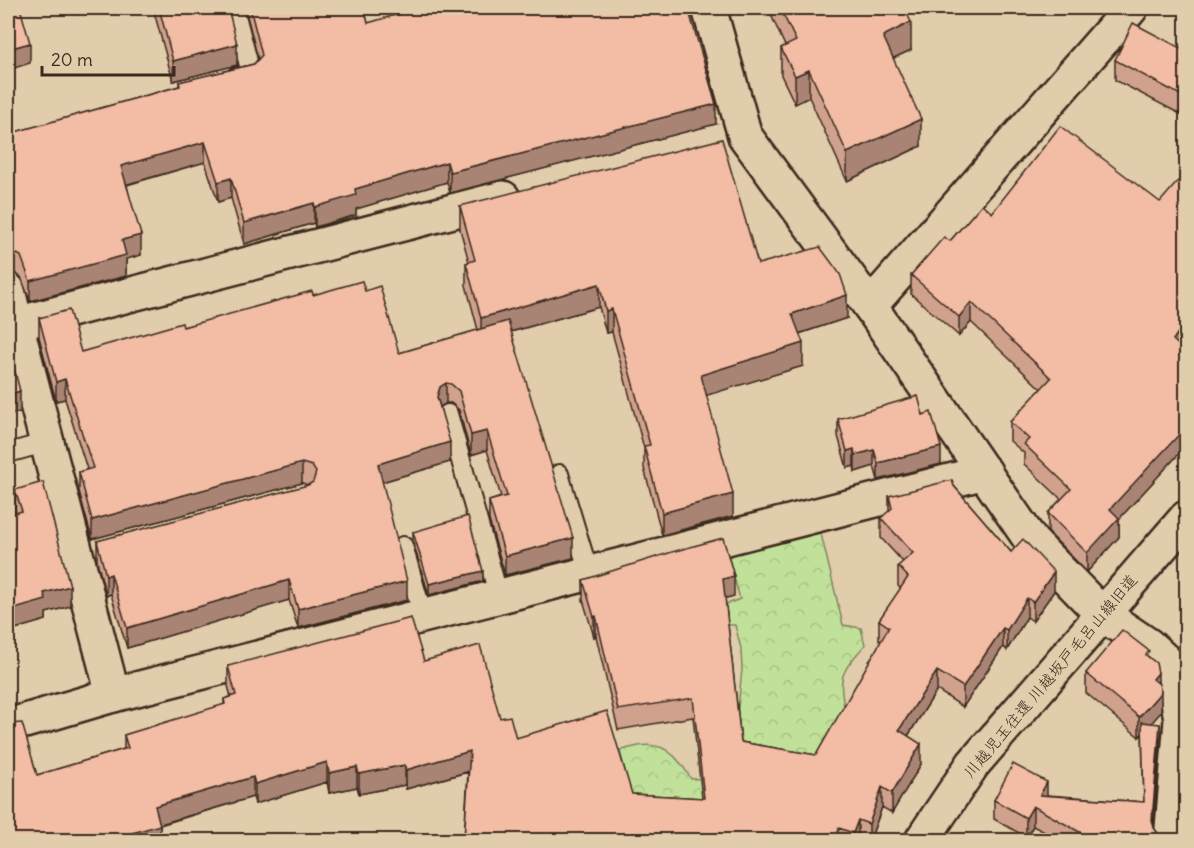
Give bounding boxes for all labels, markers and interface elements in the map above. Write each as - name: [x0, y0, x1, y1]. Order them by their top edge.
- scale bar: [42, 39, 174, 77]
- text: 20 m: [51, 48, 93, 71]
- street label: 川越児玉往還 川越坂戸毛呂山線旧道: [959, 570, 1141, 782]

